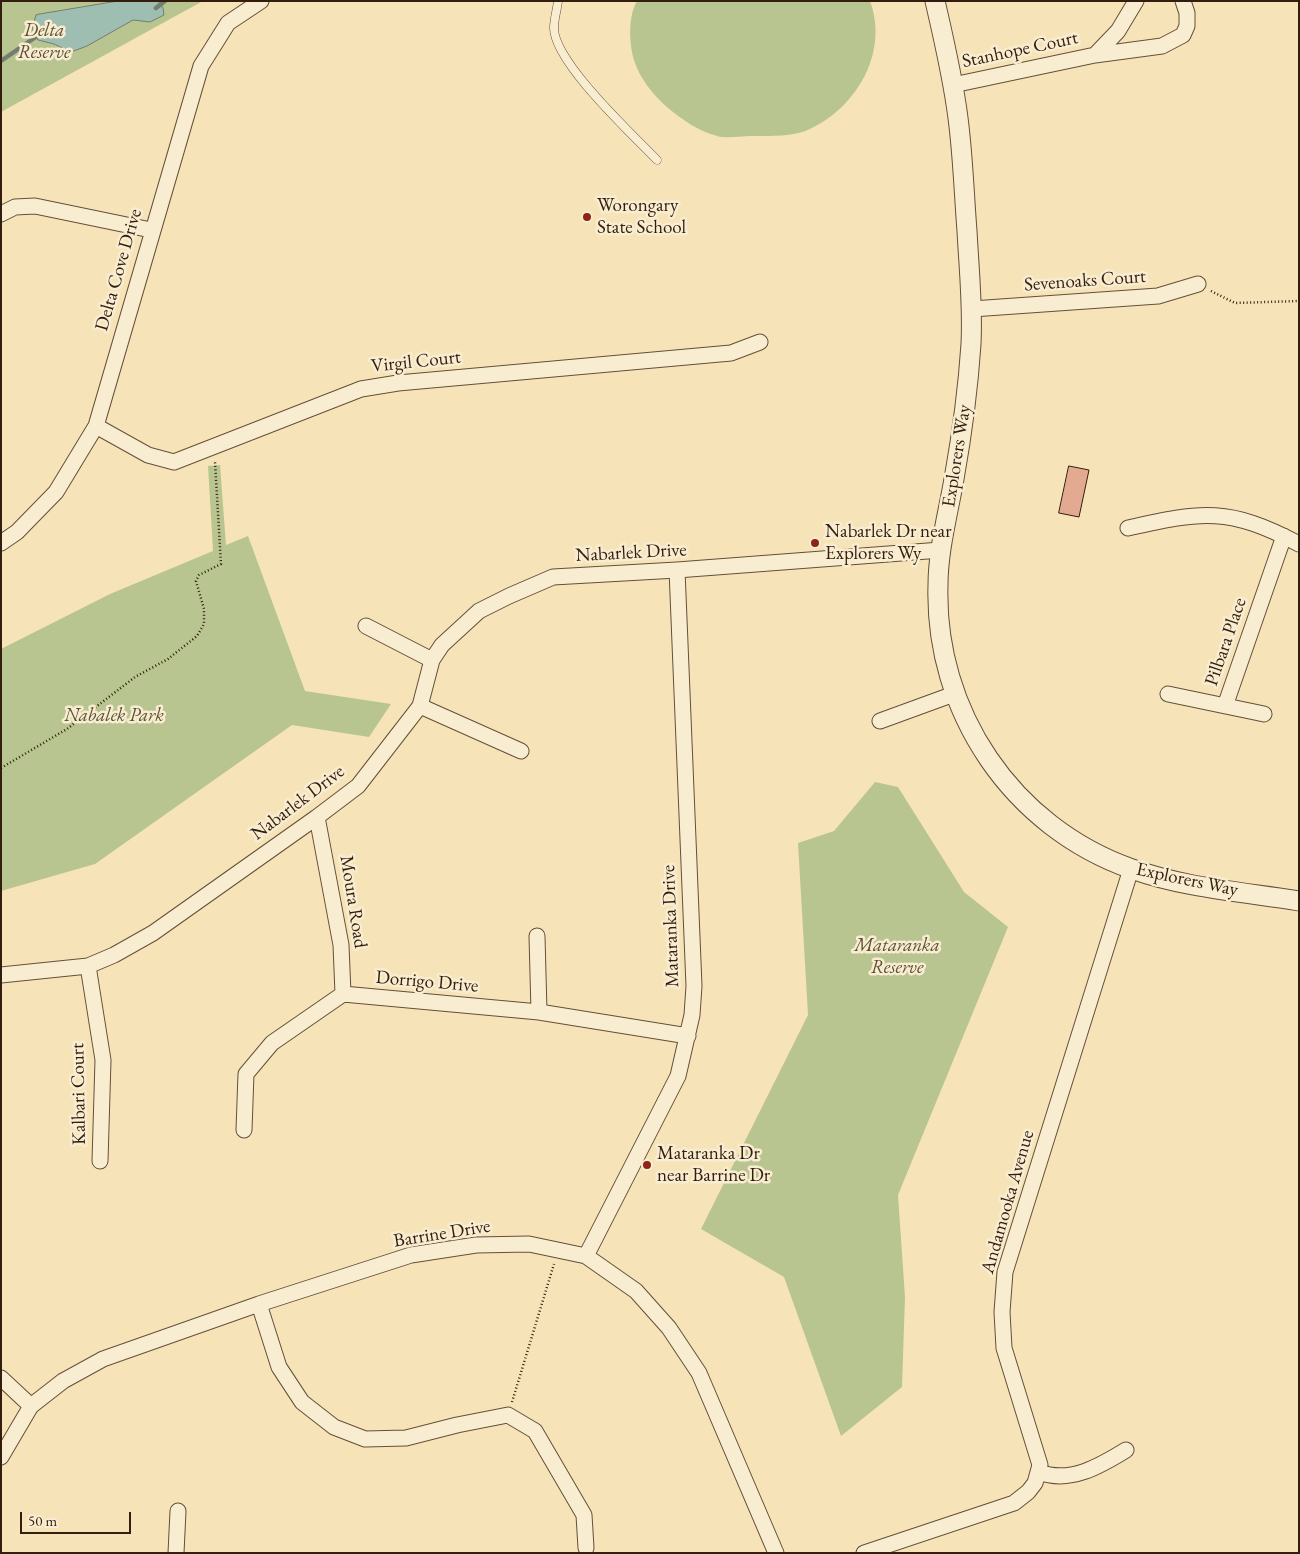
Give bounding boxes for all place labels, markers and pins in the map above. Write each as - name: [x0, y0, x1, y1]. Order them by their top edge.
- place label: Worongary State School: [597, 195, 686, 239]
- marker: Worongary State School: [581, 211, 593, 223]
- place label: Nabarlek Dr near Explorers Wy: [825, 521, 951, 565]
- marker: Nabarlek Dr near Explorers Wy: [809, 537, 821, 549]
- place label: Mataranka Dr near Barrine Dr: [657, 1143, 770, 1187]
- marker: Mataranka Dr near Barrine Dr: [641, 1159, 653, 1171]

